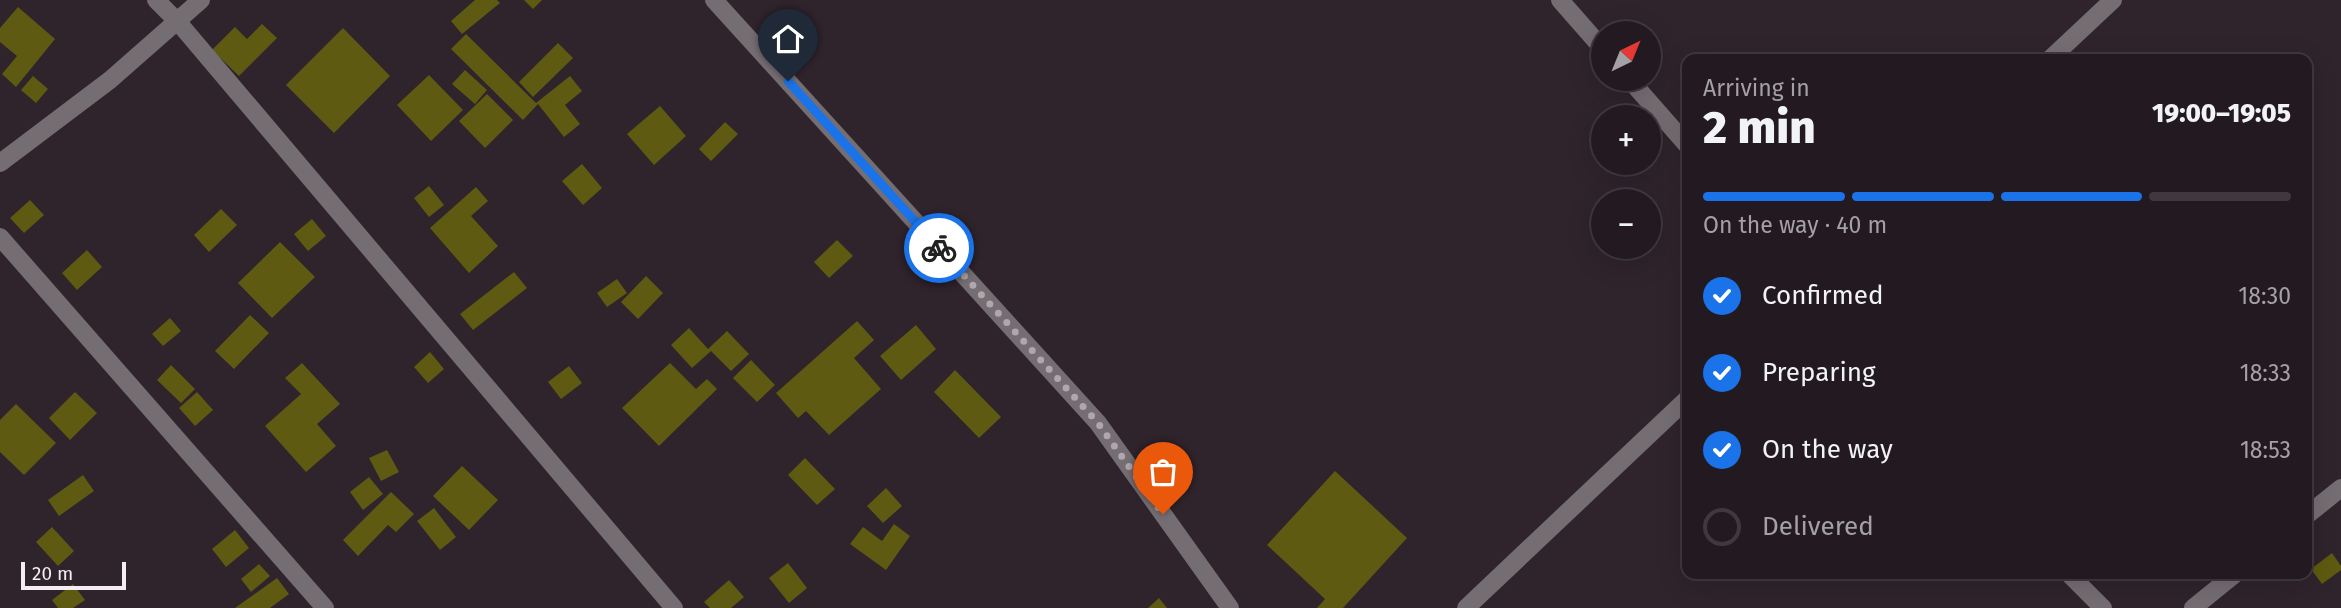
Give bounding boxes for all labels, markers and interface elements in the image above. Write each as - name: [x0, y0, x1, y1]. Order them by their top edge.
- pin: [758, 9, 818, 81]
- icon: home: [769, 20, 807, 58]
- north arrow: [1591, 21, 1661, 91]
- map controls: [1591, 21, 1661, 259]
- text: Arriving in: [1703, 74, 1810, 102]
- text: 19:00–19:05: [2152, 98, 2291, 129]
- text: 2 min: [1703, 100, 1816, 155]
- button: +: [1591, 105, 1661, 175]
- button: −: [1591, 189, 1661, 259]
- text: On the way · 40 m: [1703, 211, 1887, 239]
- courier: [904, 213, 974, 283]
- icon: bike: [920, 229, 958, 267]
- icon: check: [1703, 277, 1741, 315]
- text: Confirmed: [1762, 280, 1883, 311]
- text: 18:30: [2238, 282, 2291, 310]
- icon: check: [1703, 354, 1741, 392]
- text: Preparing: [1762, 357, 1875, 388]
- text: 18:33: [2240, 359, 2291, 387]
- icon: check: [1703, 431, 1741, 469]
- text: On the way: [1762, 434, 1893, 465]
- text: 18:53: [2240, 436, 2291, 464]
- pin: [1133, 442, 1193, 514]
- icon: bag: [1144, 453, 1182, 491]
- text: Delivered: [1762, 511, 1874, 542]
- scale bar: [21, 559, 126, 591]
- text: 20 m: [32, 562, 73, 585]

